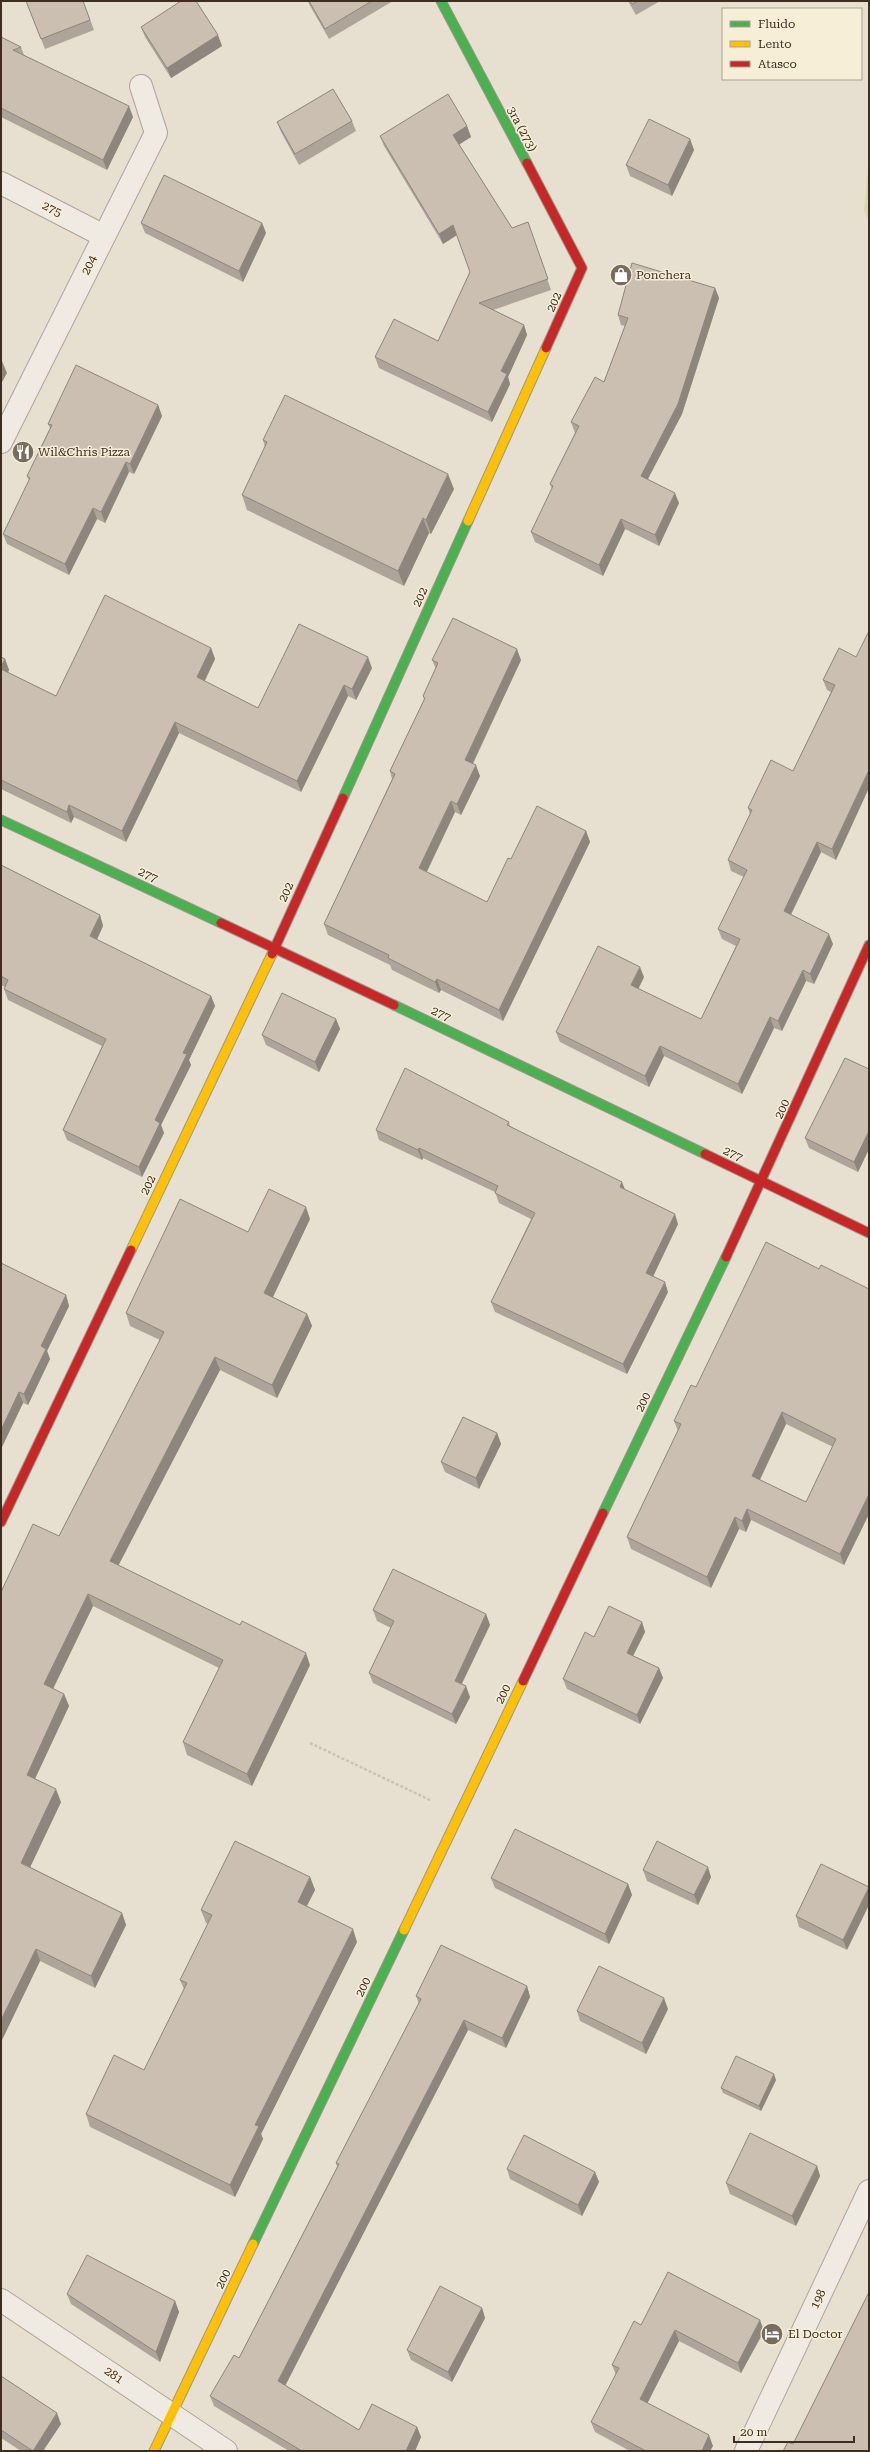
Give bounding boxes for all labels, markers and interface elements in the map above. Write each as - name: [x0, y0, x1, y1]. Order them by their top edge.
- legend: [722, 8, 862, 80]
- text: Fluido: [758, 17, 795, 31]
- text: Lento: [758, 37, 792, 51]
- text: Atasco: [758, 57, 797, 71]
- street label: 3ra (273): [504, 104, 540, 154]
- street label: 275: [40, 198, 64, 220]
- street label: 204: [78, 253, 100, 277]
- shop icon: Ponchera: [608, 262, 634, 288]
- place label: Ponchera: [636, 268, 691, 282]
- street label: 202: [544, 290, 565, 314]
- restaurant icon: Wil&Chris Pizza: [10, 439, 36, 465]
- place label: Wil&Chris Pizza: [38, 445, 130, 459]
- street label: 202: [410, 585, 431, 609]
- street label: 277: [136, 864, 160, 886]
- street label: 202: [276, 880, 297, 904]
- street label: 277: [429, 1003, 453, 1025]
- street label: 200: [772, 1097, 793, 1121]
- street label: 277: [721, 1143, 745, 1165]
- street label: 202: [137, 1173, 159, 1197]
- street label: 200: [632, 1390, 654, 1414]
- street label: 200: [492, 1682, 514, 1706]
- street label: 200: [352, 1975, 374, 1999]
- street label: 200: [212, 2267, 234, 2291]
- street label: 198: [807, 2287, 829, 2311]
- hotel icon: El Doctor: [759, 2321, 785, 2347]
- place label: El Doctor: [788, 2327, 843, 2341]
- street label: 281: [102, 2364, 126, 2387]
- scale bar: [734, 2418, 854, 2444]
- text: 20 m: [740, 2425, 767, 2439]

